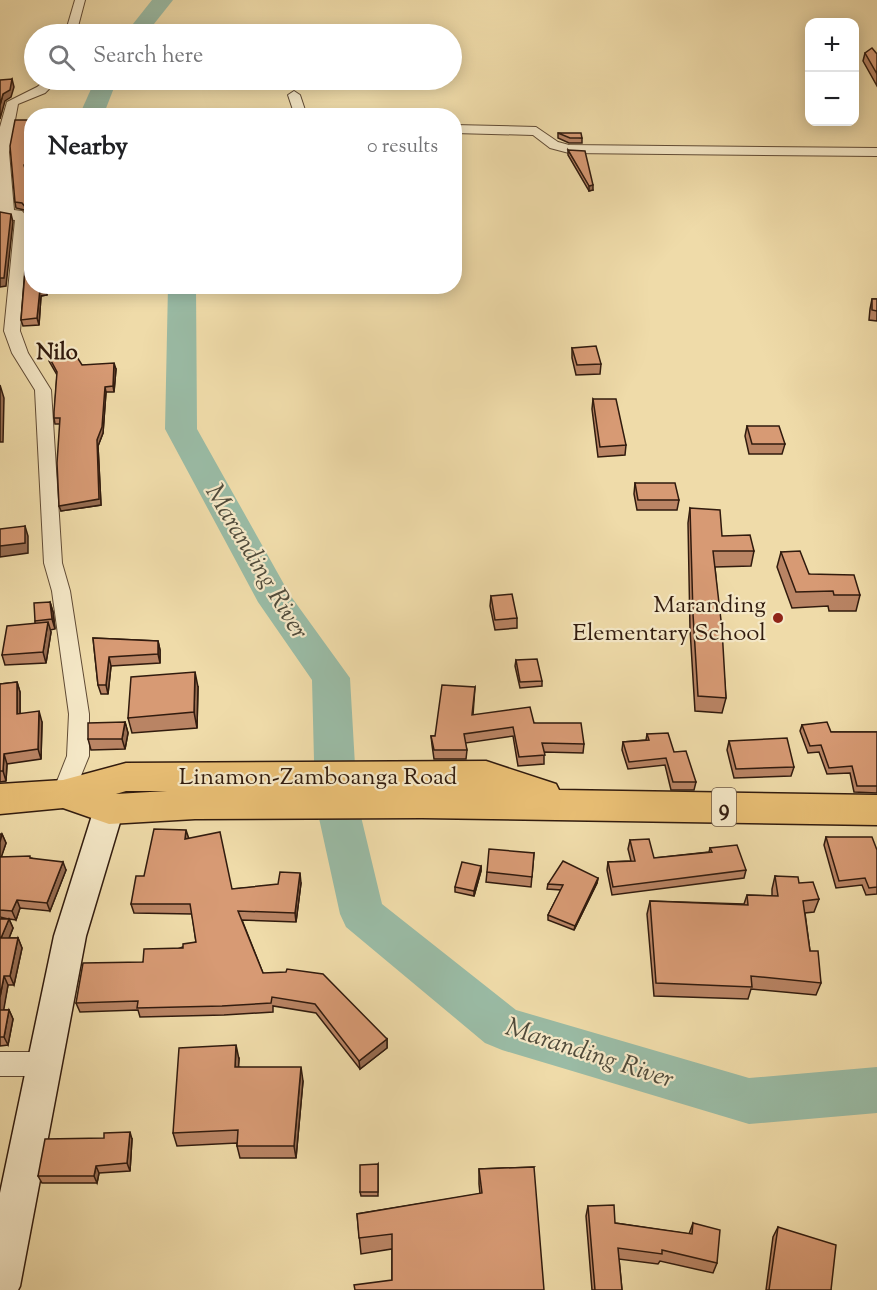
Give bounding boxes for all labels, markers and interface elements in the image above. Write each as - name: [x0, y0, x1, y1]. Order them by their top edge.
- map controls: [805, 18, 859, 126]
- button: +: [805, 18, 859, 72]
- search box: [24, 24, 462, 90]
- icon: search: [45, 41, 78, 74]
- text: Search here: [93, 41, 203, 73]
- button: −: [805, 72, 859, 126]
- text: Nearby: [48, 129, 128, 166]
- text: 0 results: [367, 133, 438, 162]
- district label: Nilo: [36, 338, 78, 370]
- water label: Maranding River: [195, 478, 317, 647]
- place label: Maranding Elementary School: [572, 589, 766, 651]
- marker: Maranding Elementary School: [771, 611, 785, 625]
- street label: Linamon-Zamboanga Road: [179, 761, 458, 795]
- road number: 9: [712, 788, 736, 826]
- water label: Maranding River: [500, 1010, 678, 1099]

